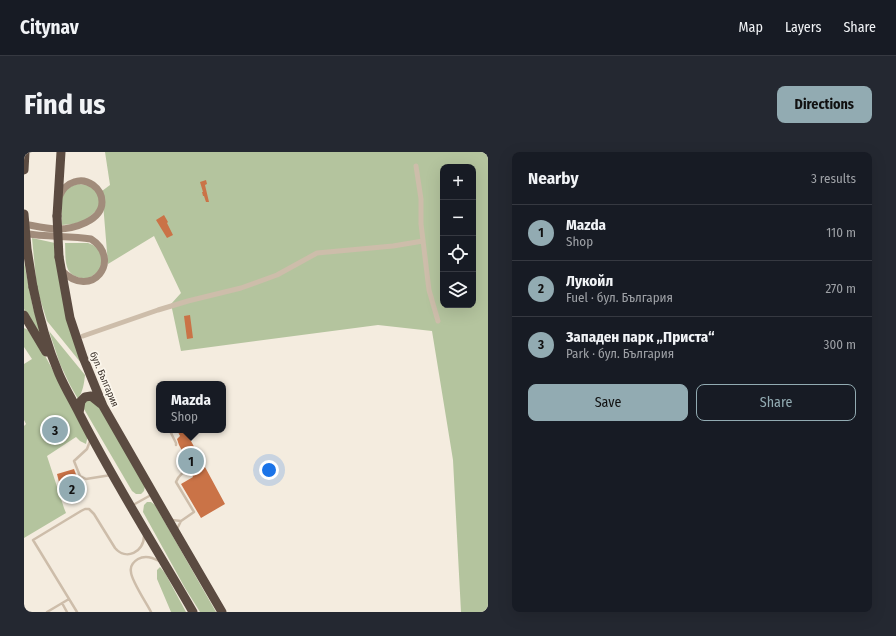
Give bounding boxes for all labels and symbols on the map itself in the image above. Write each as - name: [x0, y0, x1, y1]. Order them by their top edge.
- street label: бул. България: [87, 350, 121, 409]
- pin: 3: [42, 415, 68, 445]
- pin: 1: [178, 446, 204, 476]
- your location: [259, 460, 279, 480]
- pin: 2: [59, 474, 85, 504]

